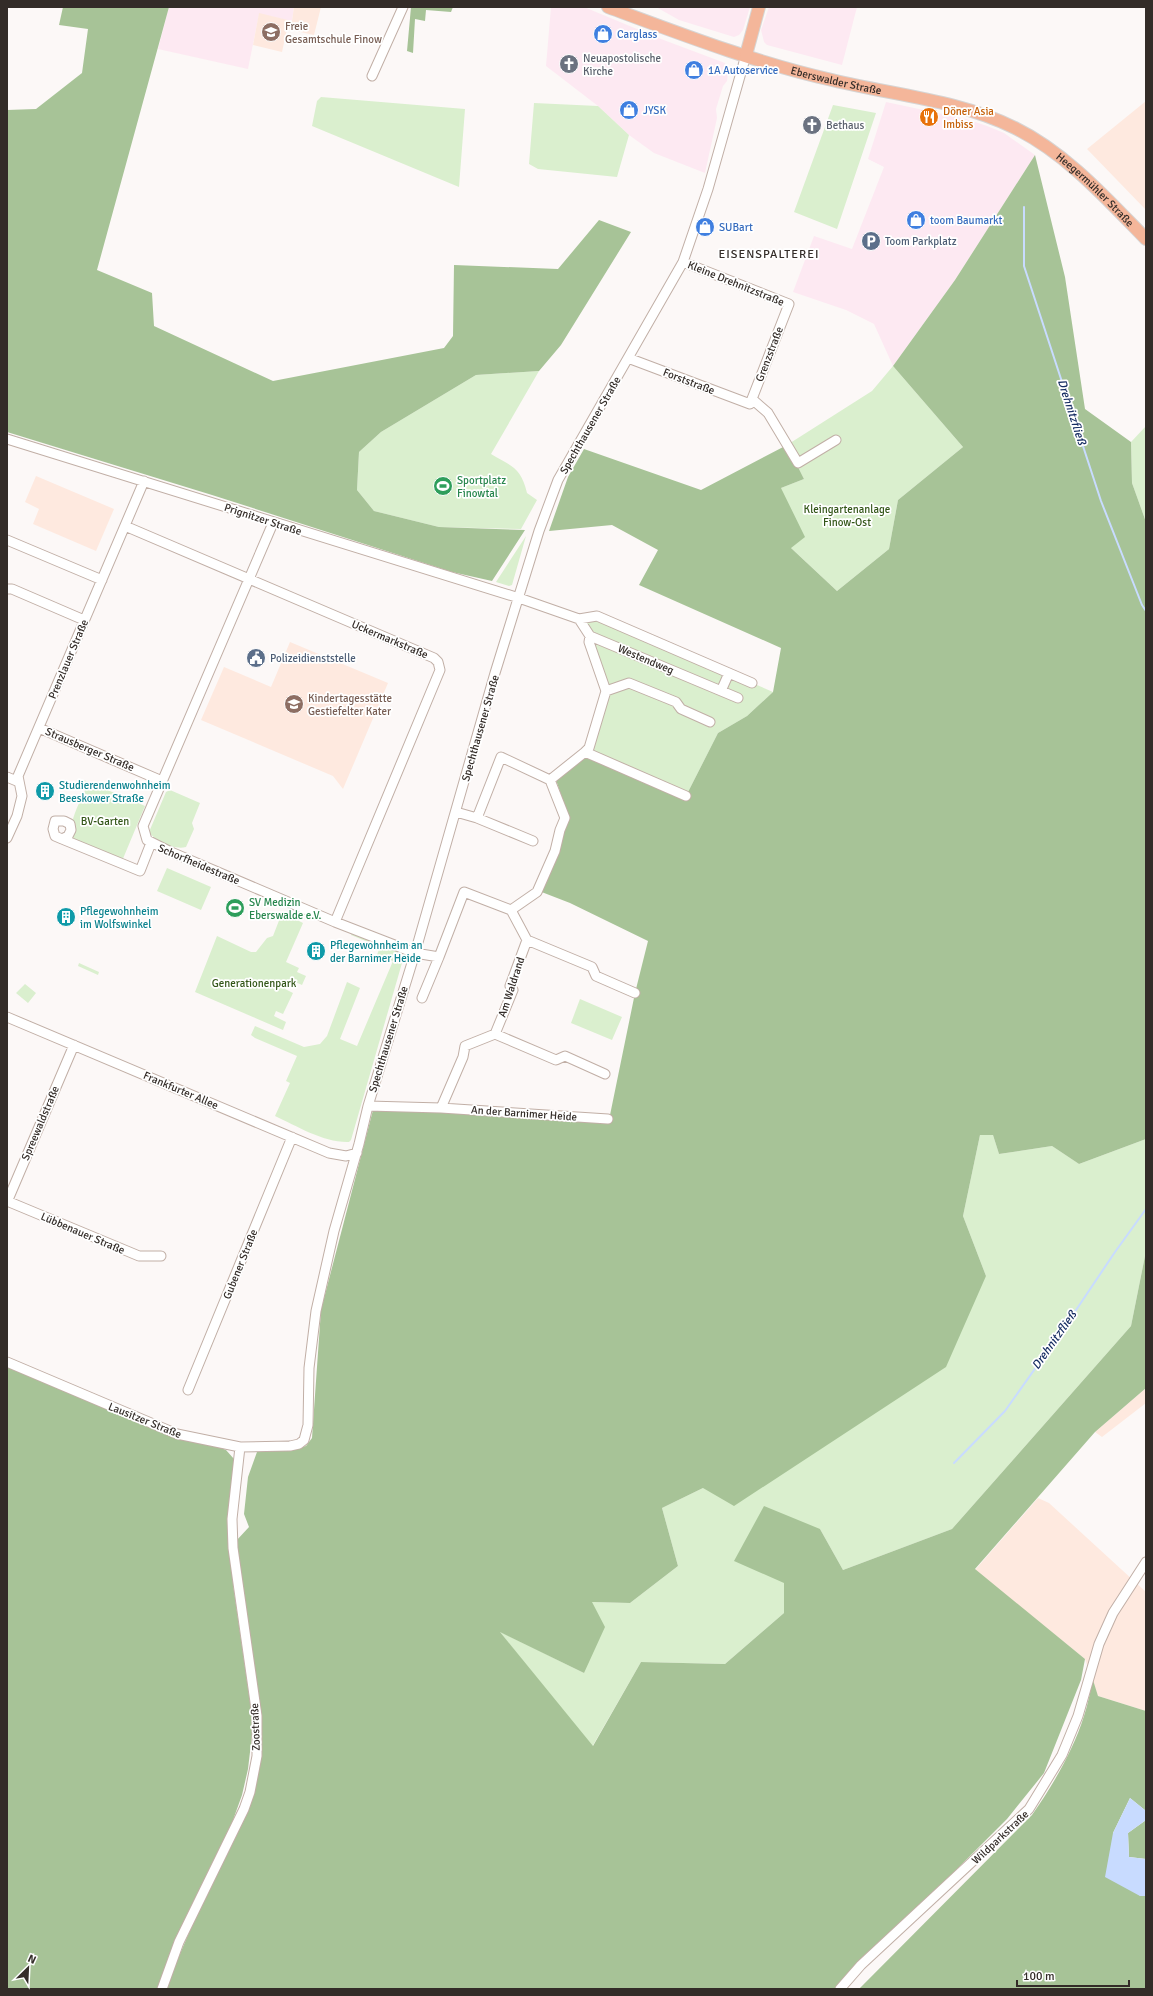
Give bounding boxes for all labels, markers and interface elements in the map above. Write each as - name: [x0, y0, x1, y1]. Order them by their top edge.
- place label: Freie Gesamtschule Finow: [285, 20, 382, 46]
- school or university icon: Freie Gesamtschule Finow: [260, 21, 282, 43]
- shop icon: Carglass: [592, 23, 614, 45]
- place label: Carglass: [617, 28, 658, 41]
- place label: Neuapostolische Kirche: [583, 52, 661, 78]
- church icon: Neuapostolische Kirche: [558, 53, 580, 75]
- shop icon: 1A Autoservice: [683, 59, 705, 81]
- place label: 1A Autoservice: [708, 64, 778, 77]
- street label: Eberswalder Straße: [789, 64, 883, 97]
- shop icon: JYSK: [618, 99, 640, 121]
- place label: JYSK: [643, 104, 666, 117]
- place label: Döner Asia Imbiss: [943, 105, 994, 131]
- restaurant icon: Döner Asia Imbiss: [918, 106, 940, 128]
- church icon: Bethaus: [801, 114, 823, 136]
- place label: Bethaus: [826, 119, 865, 132]
- street label: Heegermühler Straße: [1053, 150, 1136, 229]
- shop icon: toom Baumarkt: [905, 209, 927, 231]
- place label: toom Baumarkt: [930, 214, 1003, 227]
- shop icon: SUBart: [694, 216, 716, 238]
- place label: SUBart: [719, 221, 753, 234]
- parking icon: Toom Parkplatz: [860, 230, 882, 252]
- place label: Toom Parkplatz: [885, 235, 957, 248]
- district label: EISENSPALTEREI: [718, 247, 820, 262]
- street label: Kleine Drehnitzstraße: [686, 258, 786, 309]
- street label: Grenzstraße: [753, 325, 786, 384]
- street label: Forststraße: [661, 366, 717, 397]
- street label: Spechthausener Straße: [557, 374, 624, 476]
- water label: Drehnitzfließ: [1054, 377, 1090, 448]
- place label: Sportplatz Finowtal: [457, 474, 506, 500]
- sports icon: Sportplatz Finowtal: [432, 475, 454, 497]
- street label: Prignitzer Straße: [222, 501, 303, 538]
- park label: Kleingartenanlage Finow-Ost: [804, 503, 890, 529]
- street label: Uckermarkstraße: [350, 617, 430, 661]
- street label: Prenzlauer Straße: [46, 618, 91, 701]
- street label: Westendweg: [616, 642, 676, 677]
- public building icon: Polizeidienststelle: [245, 647, 267, 669]
- place label: Polizeidienststelle: [270, 652, 356, 665]
- street label: Spechthausener Straße: [459, 673, 502, 783]
- place label: Kindertagesstätte Gestiefelter Kater: [308, 692, 392, 718]
- school or university icon: Kindertagesstätte Gestiefelter Kater: [283, 693, 305, 715]
- street label: Strausberger Straße: [43, 725, 136, 774]
- place label: Studierendenwohnheim Beeskower Straße: [59, 779, 171, 805]
- building icon: Studierendenwohnheim Beeskower Straße: [34, 780, 56, 802]
- park label: BV-Garten: [81, 815, 129, 828]
- street label: Schorfheidestraße: [156, 841, 242, 888]
- place label: SV Medizin Eberswalde e.V.: [249, 896, 321, 922]
- sports icon: SV Medizin Eberswalde e.V.: [224, 897, 246, 919]
- place label: Pflegewohnheim im Wolfswinkel: [80, 905, 159, 931]
- building icon: Pflegewohnheim im Wolfswinkel: [55, 906, 77, 928]
- place label: Pflegewohnheim an der Barnimer Heide: [330, 939, 422, 965]
- building icon: Pflegewohnheim an der Barnimer Heide: [305, 940, 327, 962]
- street label: Am Waldrand: [496, 955, 527, 1019]
- park label: Generationenpark: [212, 977, 297, 990]
- street label: Spechthausener Straße: [366, 985, 411, 1094]
- street label: Frankfurter Allee: [141, 1069, 220, 1112]
- street label: Spreewaldstraße: [19, 1084, 62, 1162]
- street label: An der Barnimer Heide: [471, 1103, 577, 1124]
- street label: Lübbenauer Straße: [39, 1210, 127, 1257]
- street label: Gubener Straße: [221, 1227, 260, 1301]
- water label: Drehnitzfließ: [1029, 1307, 1081, 1372]
- street label: Lausitzer Straße: [106, 1400, 183, 1441]
- street label: Zoostraße: [248, 1703, 263, 1751]
- street label: Wildparkstraße: [969, 1808, 1031, 1867]
- north arrow: [8, 1948, 48, 1988]
- text: N: [26, 1952, 38, 1967]
- scale bar: [1017, 1962, 1129, 1988]
- text: 100 m: [1023, 1969, 1055, 1984]

